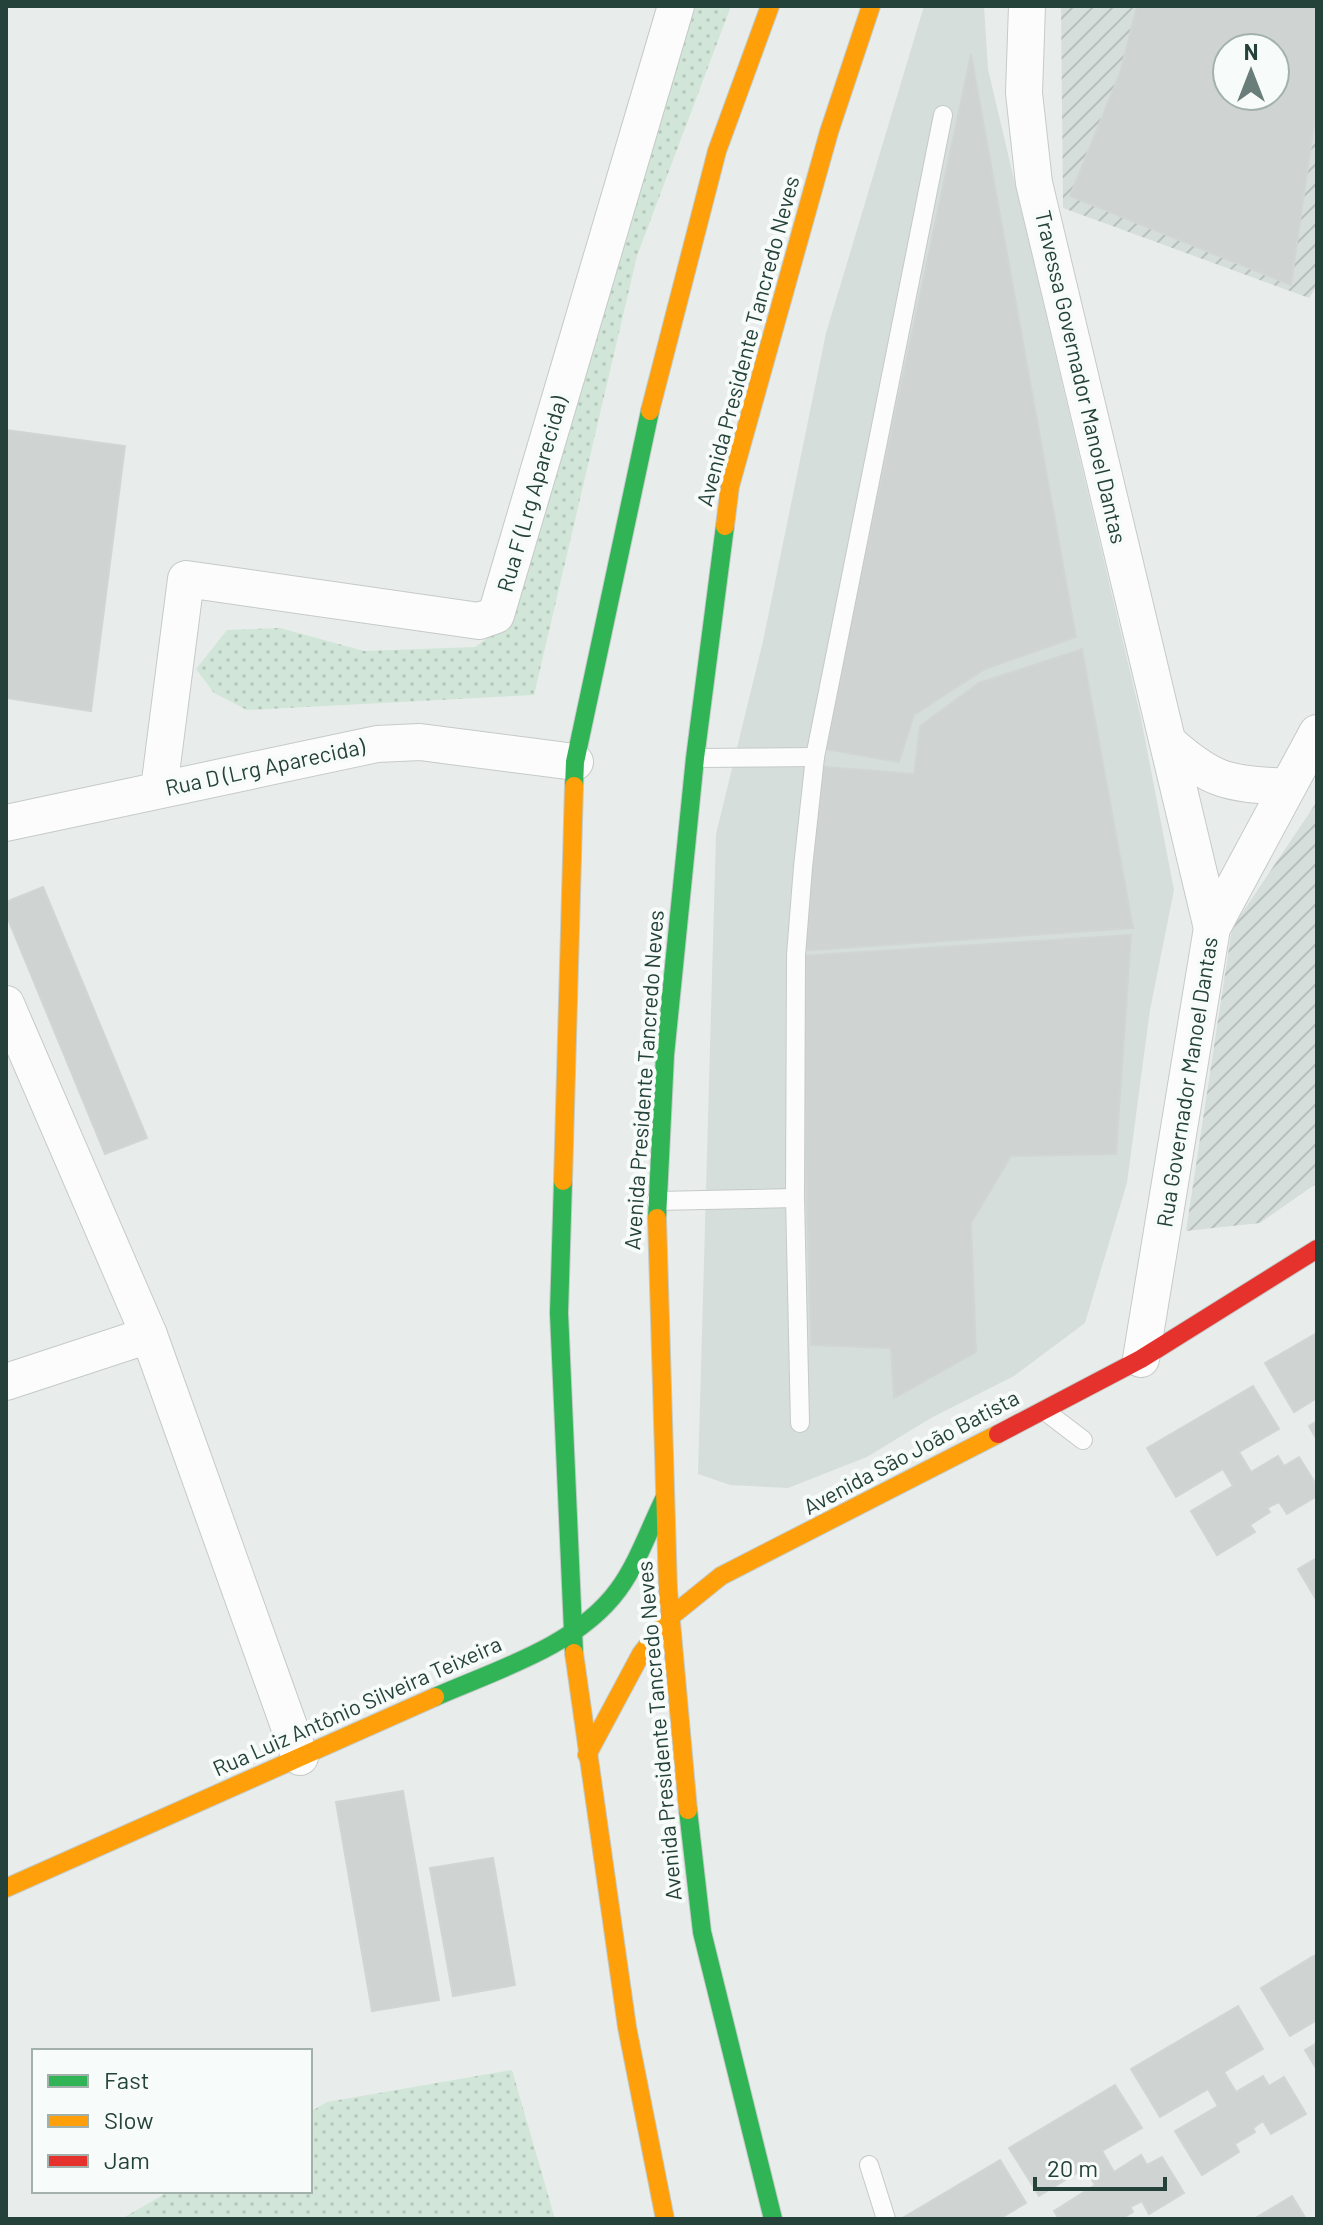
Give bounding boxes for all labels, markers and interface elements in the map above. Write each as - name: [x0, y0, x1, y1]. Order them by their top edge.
- north arrow: [1211, 32, 1291, 112]
- text: N: [1244, 38, 1258, 64]
- street label: Avenida Presidente Tancredo Neves: [690, 173, 804, 509]
- street label: Travessa Governador Manoel Dantas: [1031, 208, 1133, 546]
- street label: Rua F (Lrg Aparecida): [491, 393, 571, 595]
- street label: Rua D (Lrg Aparecida): [163, 732, 367, 800]
- street label: Avenida Presidente Tancredo Neves: [618, 909, 668, 1251]
- street label: Rua Governador Manoel Dantas: [1150, 935, 1222, 1229]
- street label: Avenida São João Batista: [798, 1383, 1023, 1519]
- street label: Avenida Presidente Tancredo Neves: [630, 1560, 686, 1902]
- street label: Rua Luiz Antônio Silveira Teixeira: [208, 1630, 505, 1781]
- legend: [32, 2049, 312, 2193]
- text: Fast: [104, 2065, 149, 2094]
- text: Slow: [104, 2105, 153, 2134]
- scale bar: [1035, 2141, 1165, 2191]
- text: Jam: [104, 2145, 150, 2174]
- text: 20 m: [1047, 2153, 1098, 2182]

